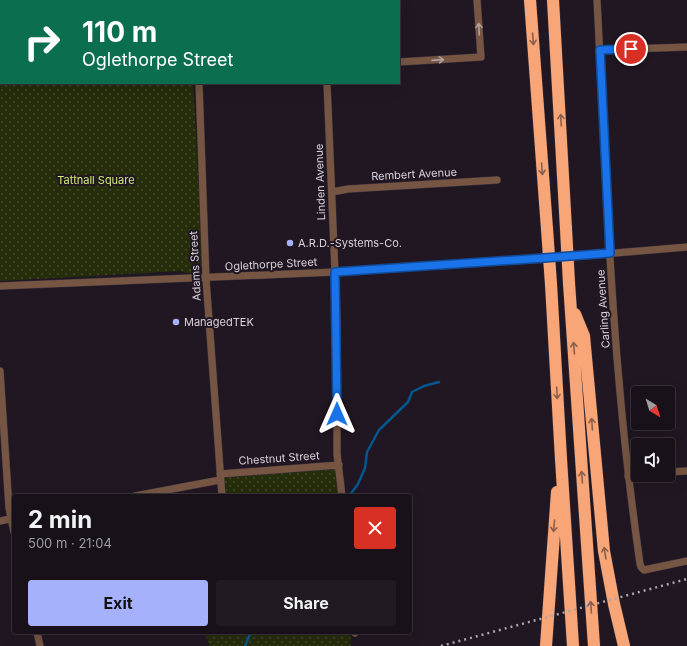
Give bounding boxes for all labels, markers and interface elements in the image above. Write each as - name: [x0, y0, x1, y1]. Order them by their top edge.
- text: 110 m: [82, 15, 157, 49]
- icon: right: [16, 16, 68, 68]
- one-way arrow: [475, 23, 483, 36]
- one-way arrow: [529, 32, 536, 45]
- pin: [614, 32, 648, 66]
- icon: arrive: [620, 38, 642, 60]
- text: Oglethorpe Street: [82, 49, 233, 70]
- one-way arrow: [431, 56, 444, 63]
- one-way arrow: [557, 114, 564, 127]
- street label: Linden Avenue: [312, 143, 328, 221]
- one-way arrow: [539, 162, 546, 175]
- street label: Rembert Avenue: [371, 165, 457, 183]
- park label: Tattnall Square: [57, 173, 135, 187]
- street label: Adams Street: [186, 230, 204, 301]
- place label: A.R.D.-Systems-Co.: [298, 236, 402, 250]
- marker: A.R.D.-Systems-Co.: [285, 238, 295, 248]
- street label: Oglethorpe Street: [224, 255, 318, 273]
- street label: Carling Avenue: [593, 269, 613, 349]
- place label: ManagedTEK: [184, 315, 254, 329]
- marker: ManagedTEK: [171, 317, 181, 327]
- one-way arrow: [570, 342, 577, 355]
- one-way arrow: [553, 386, 560, 399]
- north arrow: [631, 386, 675, 430]
- map controls: [631, 386, 675, 482]
- position arrow: [316, 393, 358, 435]
- one-way arrow: [589, 418, 596, 431]
- button: sound: [631, 438, 675, 482]
- street label: Chestnut Street: [238, 448, 320, 468]
- one-way arrow: [579, 471, 586, 484]
- text: 2 min: [28, 505, 92, 534]
- button: close: [354, 507, 396, 549]
- one-way arrow: [550, 519, 557, 532]
- text: 500 m · 21:04: [28, 535, 112, 551]
- one-way arrow: [601, 547, 609, 560]
- button: Exit: [28, 580, 208, 626]
- button: Share: [216, 580, 396, 626]
- one-way arrow: [587, 601, 595, 614]

